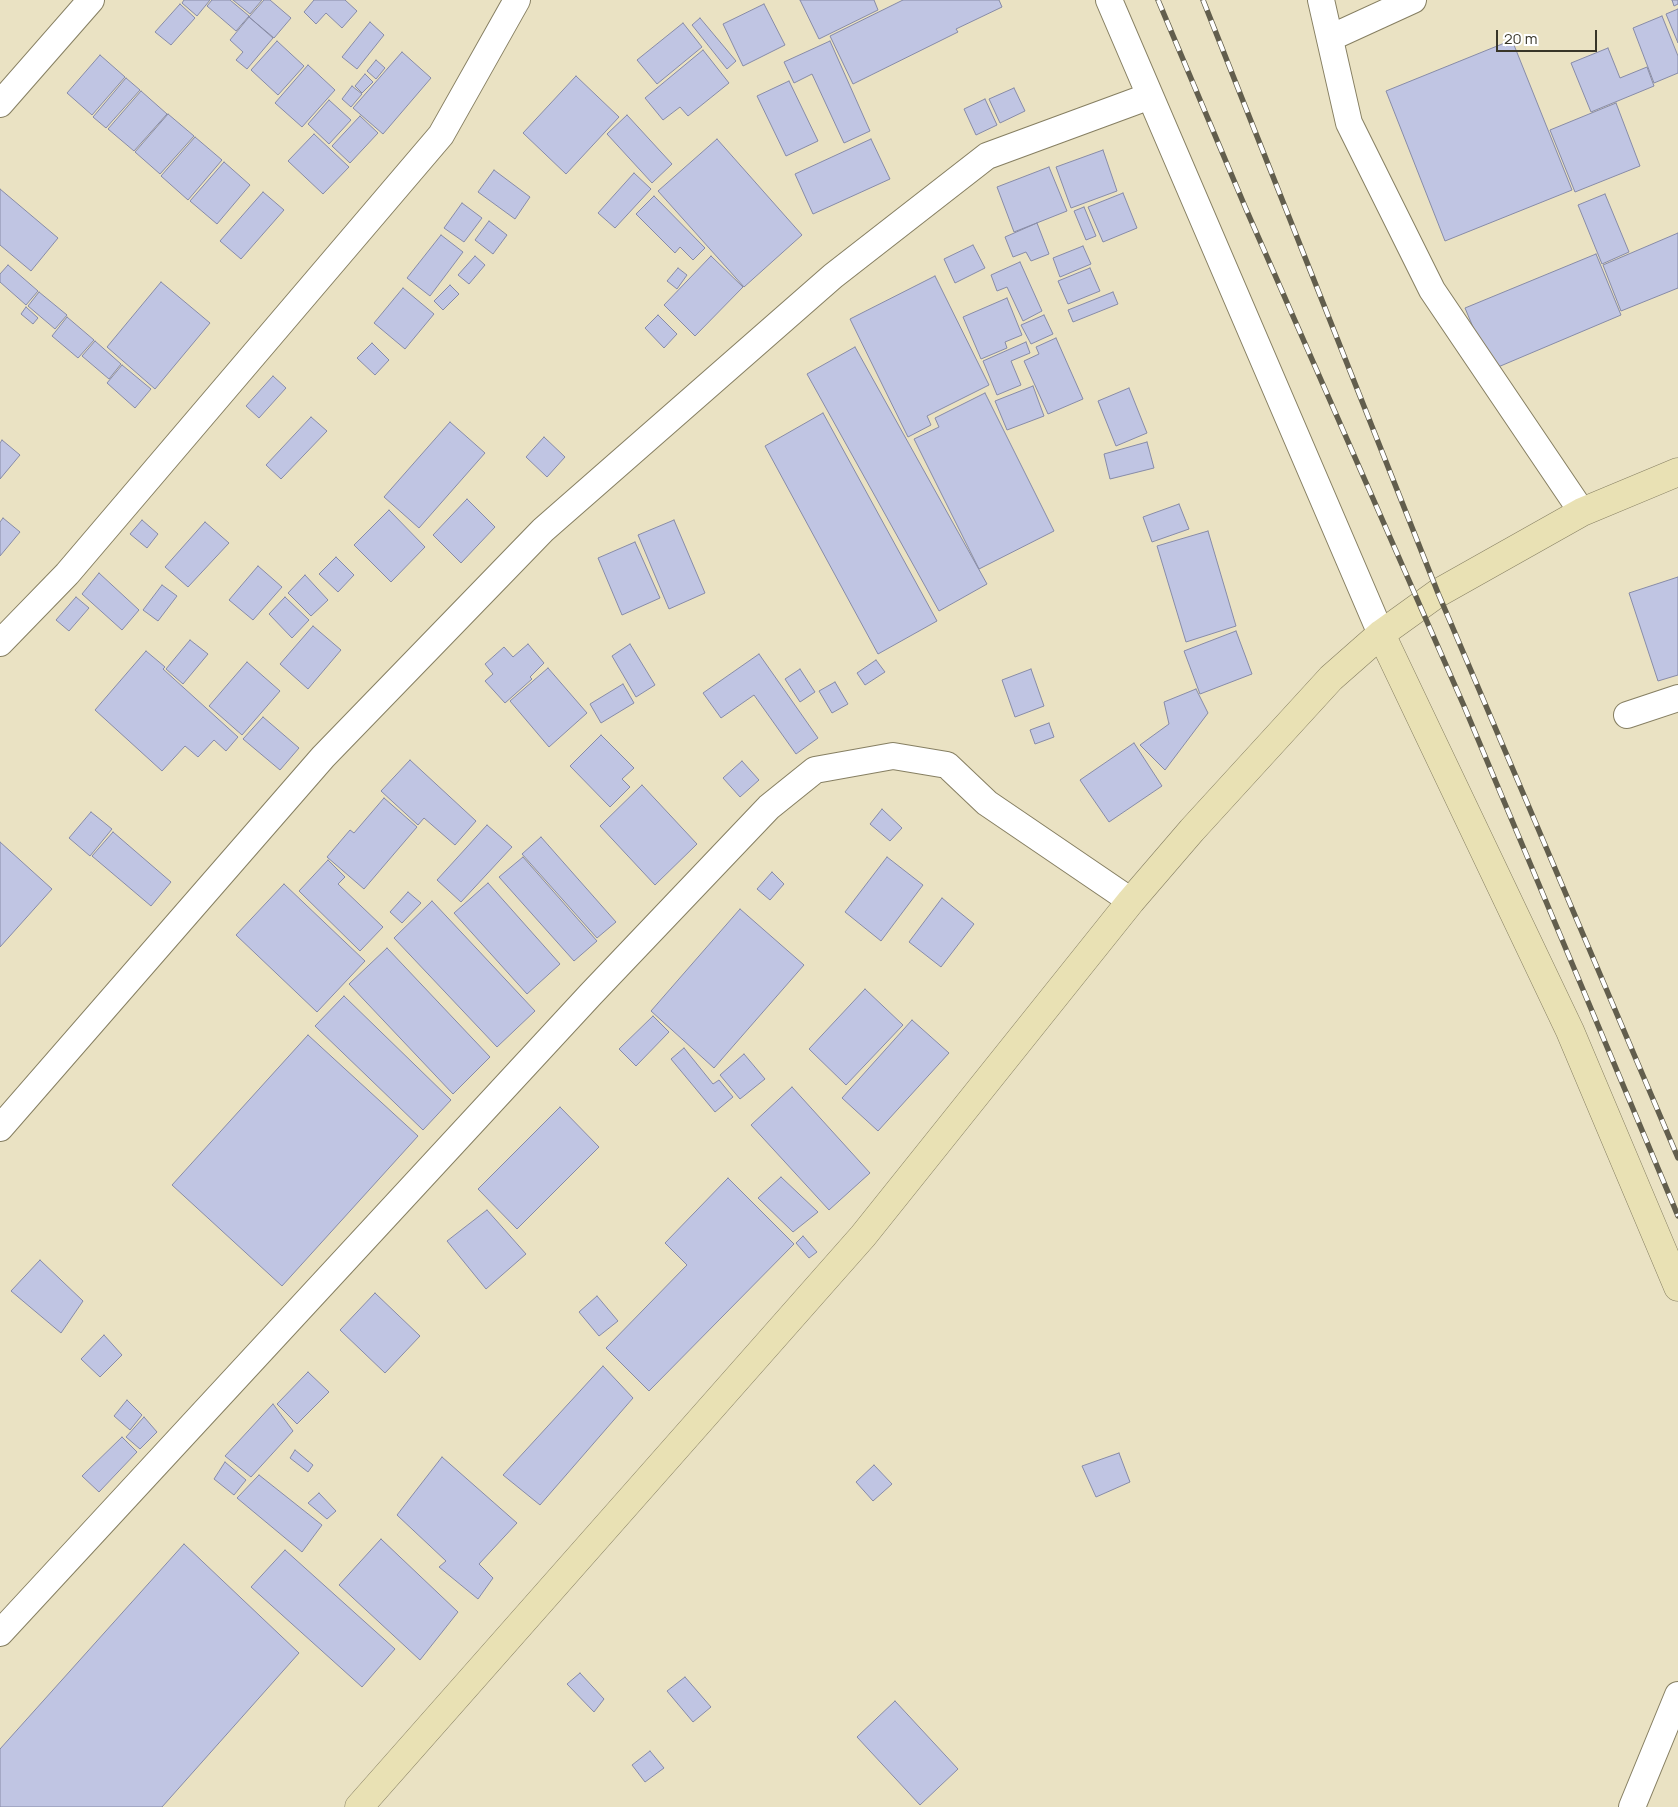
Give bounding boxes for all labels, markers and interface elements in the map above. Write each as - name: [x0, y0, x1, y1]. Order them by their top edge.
- scale bar: [1498, 20, 1599, 52]
- text: 20 m: [1504, 28, 1537, 49]

